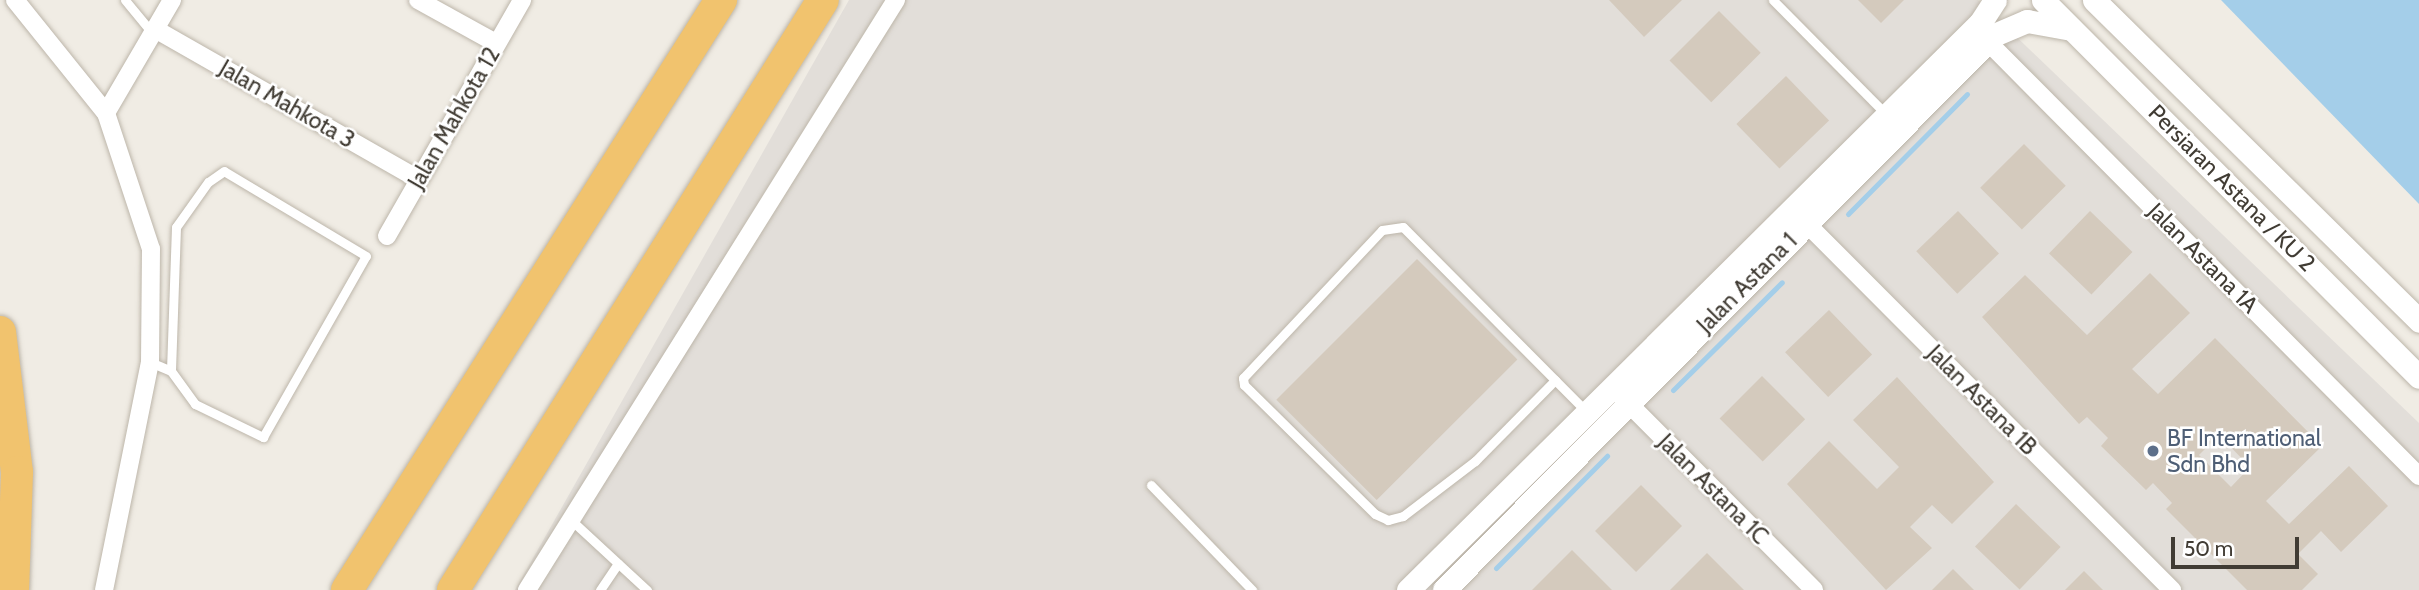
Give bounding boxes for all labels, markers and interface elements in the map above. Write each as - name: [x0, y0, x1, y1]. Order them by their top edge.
- street label: Jalan Mahkota 12: [402, 42, 506, 194]
- street label: Jalan Mahkota 3: [214, 54, 360, 154]
- street label: Persiaran Astana / KU 2: [2143, 99, 2321, 277]
- street label: Jalan Astana 1A: [2142, 197, 2264, 319]
- street label: Jalan Astana 1: [1691, 227, 1803, 339]
- street label: Jalan Astana 1B: [1921, 339, 2043, 461]
- place label: BF International Sdn Bhd: [2167, 424, 2321, 478]
- street label: Jalan Astana 1C: [1652, 428, 1774, 550]
- marker: BF International Sdn Bhd: [2145, 443, 2161, 459]
- scale bar: [2174, 524, 2302, 568]
- text: 50 m: [2184, 536, 2233, 561]

